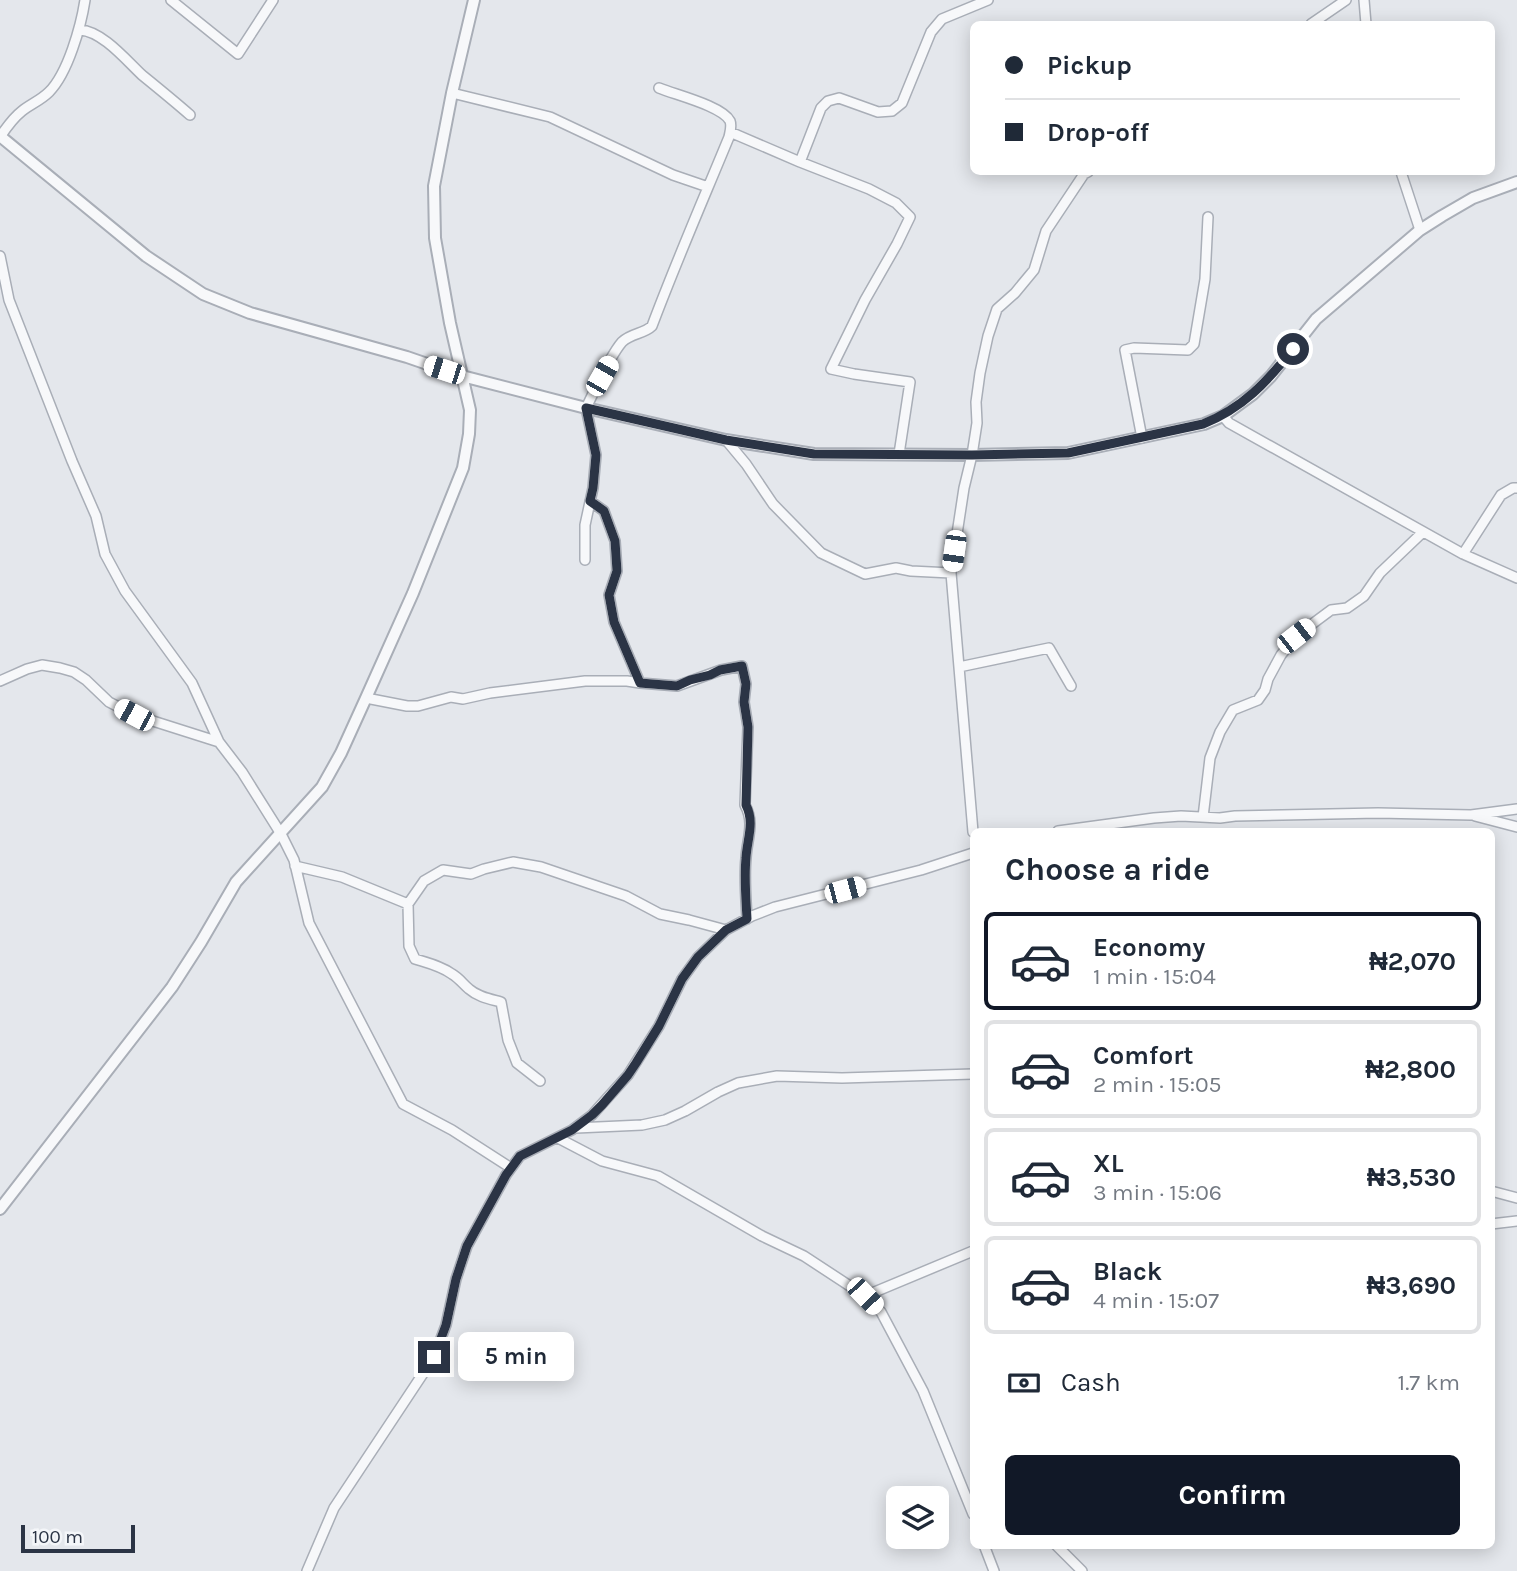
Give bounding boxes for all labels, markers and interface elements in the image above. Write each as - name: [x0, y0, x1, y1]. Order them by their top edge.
- text: Pickup: [1047, 50, 1132, 81]
- text: Drop-off: [1047, 117, 1149, 148]
- route start: [1277, 333, 1309, 365]
- car: [583, 353, 622, 399]
- car: [421, 354, 468, 386]
- car: [941, 529, 968, 573]
- car: [1273, 615, 1320, 657]
- car: [111, 696, 158, 734]
- text: Choose a ride: [1005, 851, 1210, 888]
- car: [822, 874, 869, 906]
- icon: car: [1009, 930, 1072, 993]
- text: Economy: [1093, 932, 1205, 963]
- text: ₦2,070: [1369, 946, 1456, 977]
- text: 1 min · 15:04: [1093, 963, 1216, 990]
- icon: car: [1009, 1038, 1072, 1101]
- text: Comfort: [1093, 1040, 1194, 1071]
- text: ₦2,800: [1365, 1054, 1456, 1085]
- text: 2 min · 15:05: [1093, 1071, 1222, 1098]
- icon: car: [1009, 1146, 1072, 1209]
- text: XL: [1093, 1148, 1124, 1179]
- text: ₦3,530: [1367, 1162, 1456, 1193]
- text: 3 min · 15:06: [1093, 1179, 1222, 1206]
- icon: car: [1009, 1254, 1072, 1317]
- text: Black: [1093, 1256, 1162, 1287]
- text: ₦3,690: [1366, 1270, 1456, 1301]
- car: [843, 1274, 888, 1318]
- text: 4 min · 15:07: [1093, 1287, 1219, 1314]
- callout: 5 min: [458, 1332, 574, 1382]
- route end: [418, 1341, 450, 1373]
- text: 5 min: [485, 1343, 547, 1370]
- icon: cash: [1005, 1364, 1043, 1402]
- text: Cash: [1061, 1367, 1121, 1398]
- text: 1.7 km: [1398, 1369, 1460, 1396]
- button: Confirm: [1005, 1455, 1460, 1535]
- map controls: [886, 1486, 949, 1549]
- button: layers: [886, 1486, 949, 1549]
- scale bar: [21, 1522, 135, 1554]
- text: 100 m: [32, 1526, 83, 1548]

